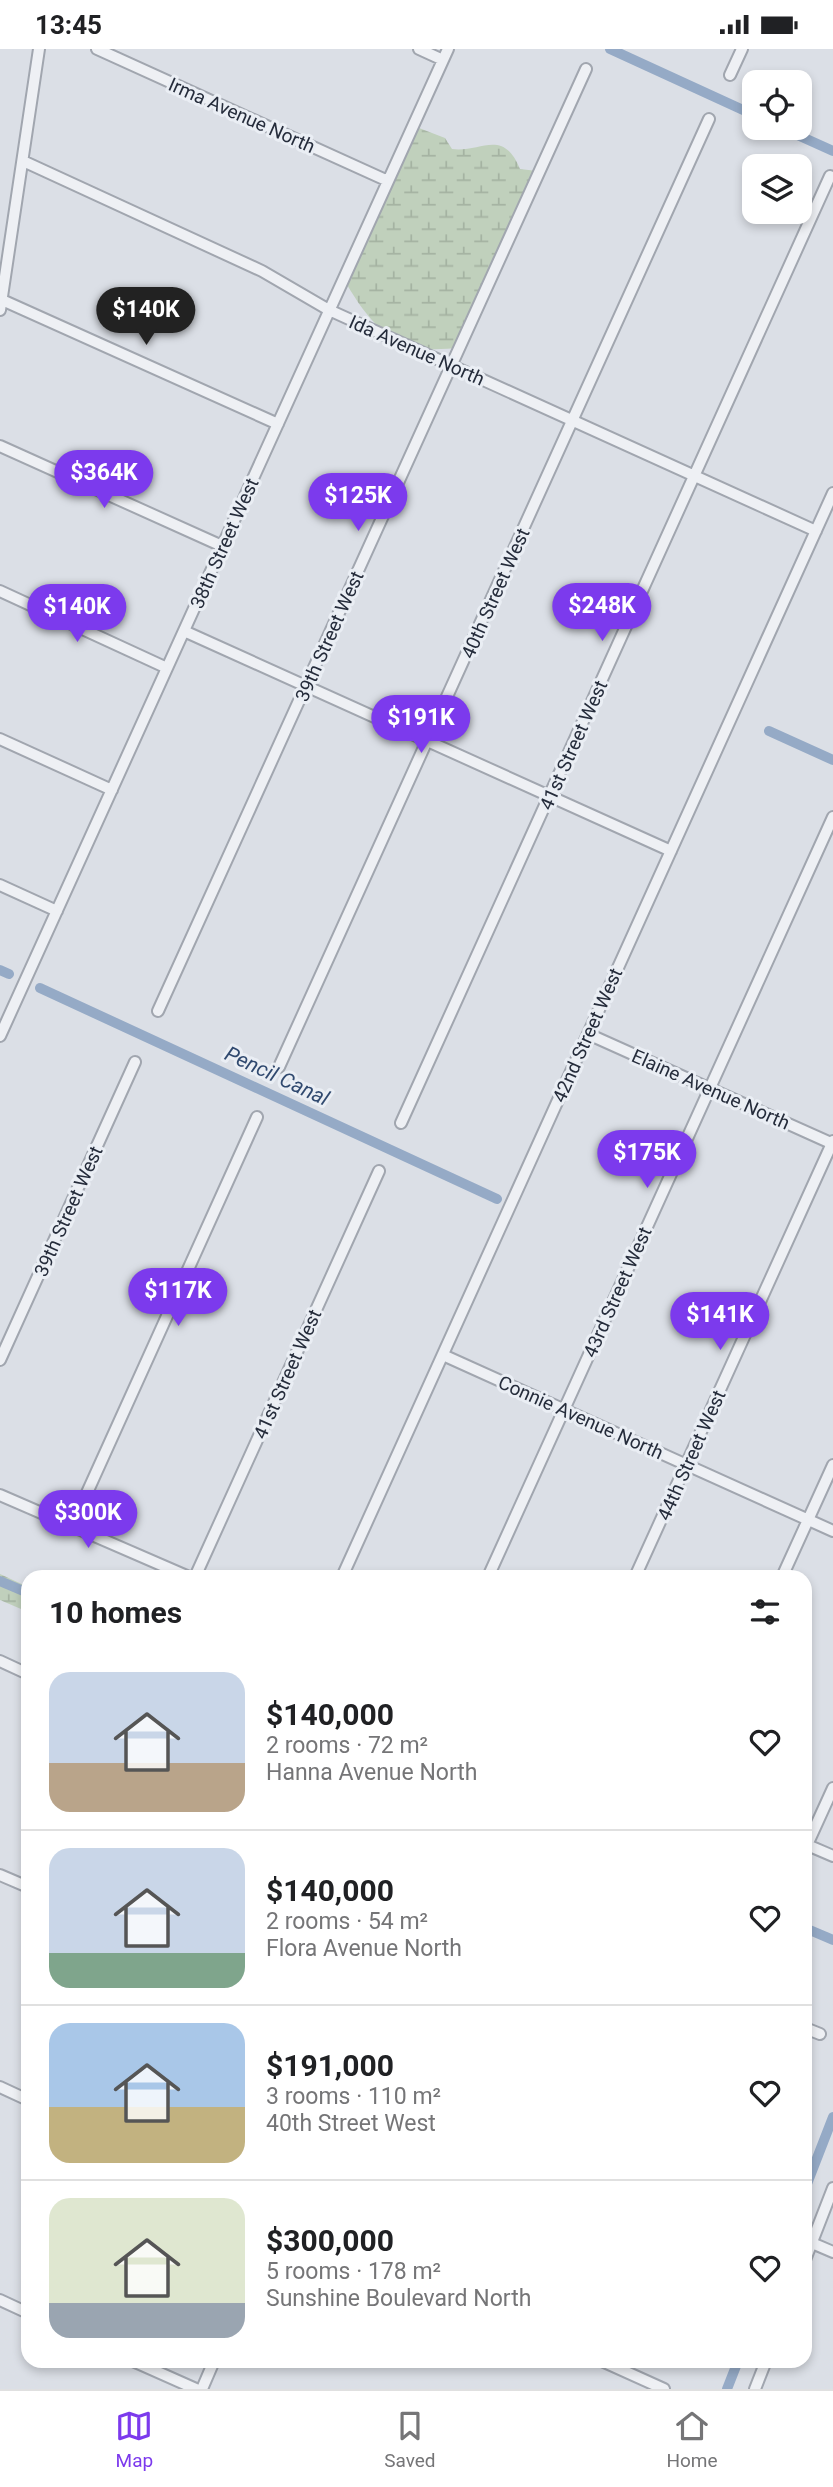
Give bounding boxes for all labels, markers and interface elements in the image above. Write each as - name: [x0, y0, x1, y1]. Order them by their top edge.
- text: 13:45: [35, 10, 102, 40]
- map controls: [742, 70, 812, 224]
- button: locate: [742, 70, 812, 140]
- street label: Irma Avenue North: [165, 73, 319, 158]
- button: layers: [742, 154, 812, 224]
- pin: $140K: [97, 287, 195, 347]
- text: $140K: [112, 296, 180, 323]
- street label: Ida Avenue North: [346, 310, 488, 391]
- pin: $364K: [55, 451, 153, 510]
- text: $364K: [70, 459, 138, 486]
- pin: $125K: [309, 473, 407, 533]
- street label: 38th Street West: [185, 474, 263, 612]
- text: $125K: [324, 482, 392, 509]
- street label: 40th Street West: [456, 524, 534, 662]
- street label: 39th Street West: [290, 567, 368, 705]
- pin: $248K: [553, 583, 651, 643]
- pin: $140K: [28, 585, 126, 644]
- text: $248K: [568, 592, 636, 619]
- text: $140K: [43, 593, 111, 620]
- street label: 41st Street West: [535, 677, 612, 814]
- pin: $191K: [372, 695, 470, 755]
- text: $191K: [387, 704, 455, 731]
- street label: 42nd Street West: [548, 964, 627, 1106]
- water label: Pencil Canal: [221, 1041, 334, 1111]
- street label: Elaine Avenue North: [628, 1044, 793, 1135]
- pin: $175K: [598, 1131, 696, 1190]
- text: $175K: [613, 1139, 681, 1166]
- street label: 39th Street West: [29, 1142, 107, 1280]
- street label: 43rd Street West: [578, 1223, 657, 1361]
- pin: $117K: [129, 1269, 227, 1328]
- text: $117K: [144, 1277, 212, 1304]
- pin: $141K: [671, 1293, 769, 1352]
- text: $141K: [686, 1301, 754, 1328]
- street label: 41st Street West: [249, 1306, 326, 1443]
- street label: Connie Avenue North: [495, 1371, 667, 1464]
- street label: 44th Street West: [652, 1386, 730, 1524]
- pin: $300K: [39, 1491, 137, 1550]
- text: $300K: [54, 1499, 122, 1526]
- icon: filters: [746, 1593, 784, 1631]
- text: 10 homes: [49, 1595, 182, 1630]
- text: $140,000: [266, 1697, 394, 1732]
- icon: home: [105, 1700, 189, 1784]
- icon: heart: [746, 1723, 784, 1761]
- text: 2 rooms · 72 m²: [266, 1732, 428, 1759]
- text: Hanna Avenue North: [266, 1759, 478, 1786]
- text: $140,000: [266, 1873, 394, 1908]
- icon: home: [105, 1876, 189, 1960]
- icon: heart: [746, 1899, 784, 1937]
- text: 2 rooms · 54 m²: [266, 1908, 428, 1935]
- text: Flora Avenue North: [266, 1935, 462, 1962]
- text: $191,000: [266, 2048, 394, 2083]
- icon: home: [105, 2051, 189, 2135]
- icon: heart: [746, 2074, 784, 2112]
- text: 3 rooms · 110 m²: [266, 2083, 441, 2110]
- text: 40th Street West: [266, 2110, 436, 2137]
- text: $300,000: [266, 2223, 394, 2258]
- icon: home: [105, 2226, 189, 2310]
- icon: heart: [746, 2249, 784, 2287]
- text: 5 rooms · 178 m²: [266, 2258, 441, 2285]
- text: Sunshine Boulevard North: [266, 2285, 531, 2312]
- tab: Map: [115, 2407, 153, 2472]
- tab: Saved: [384, 2407, 436, 2472]
- tab: Home: [666, 2407, 718, 2472]

